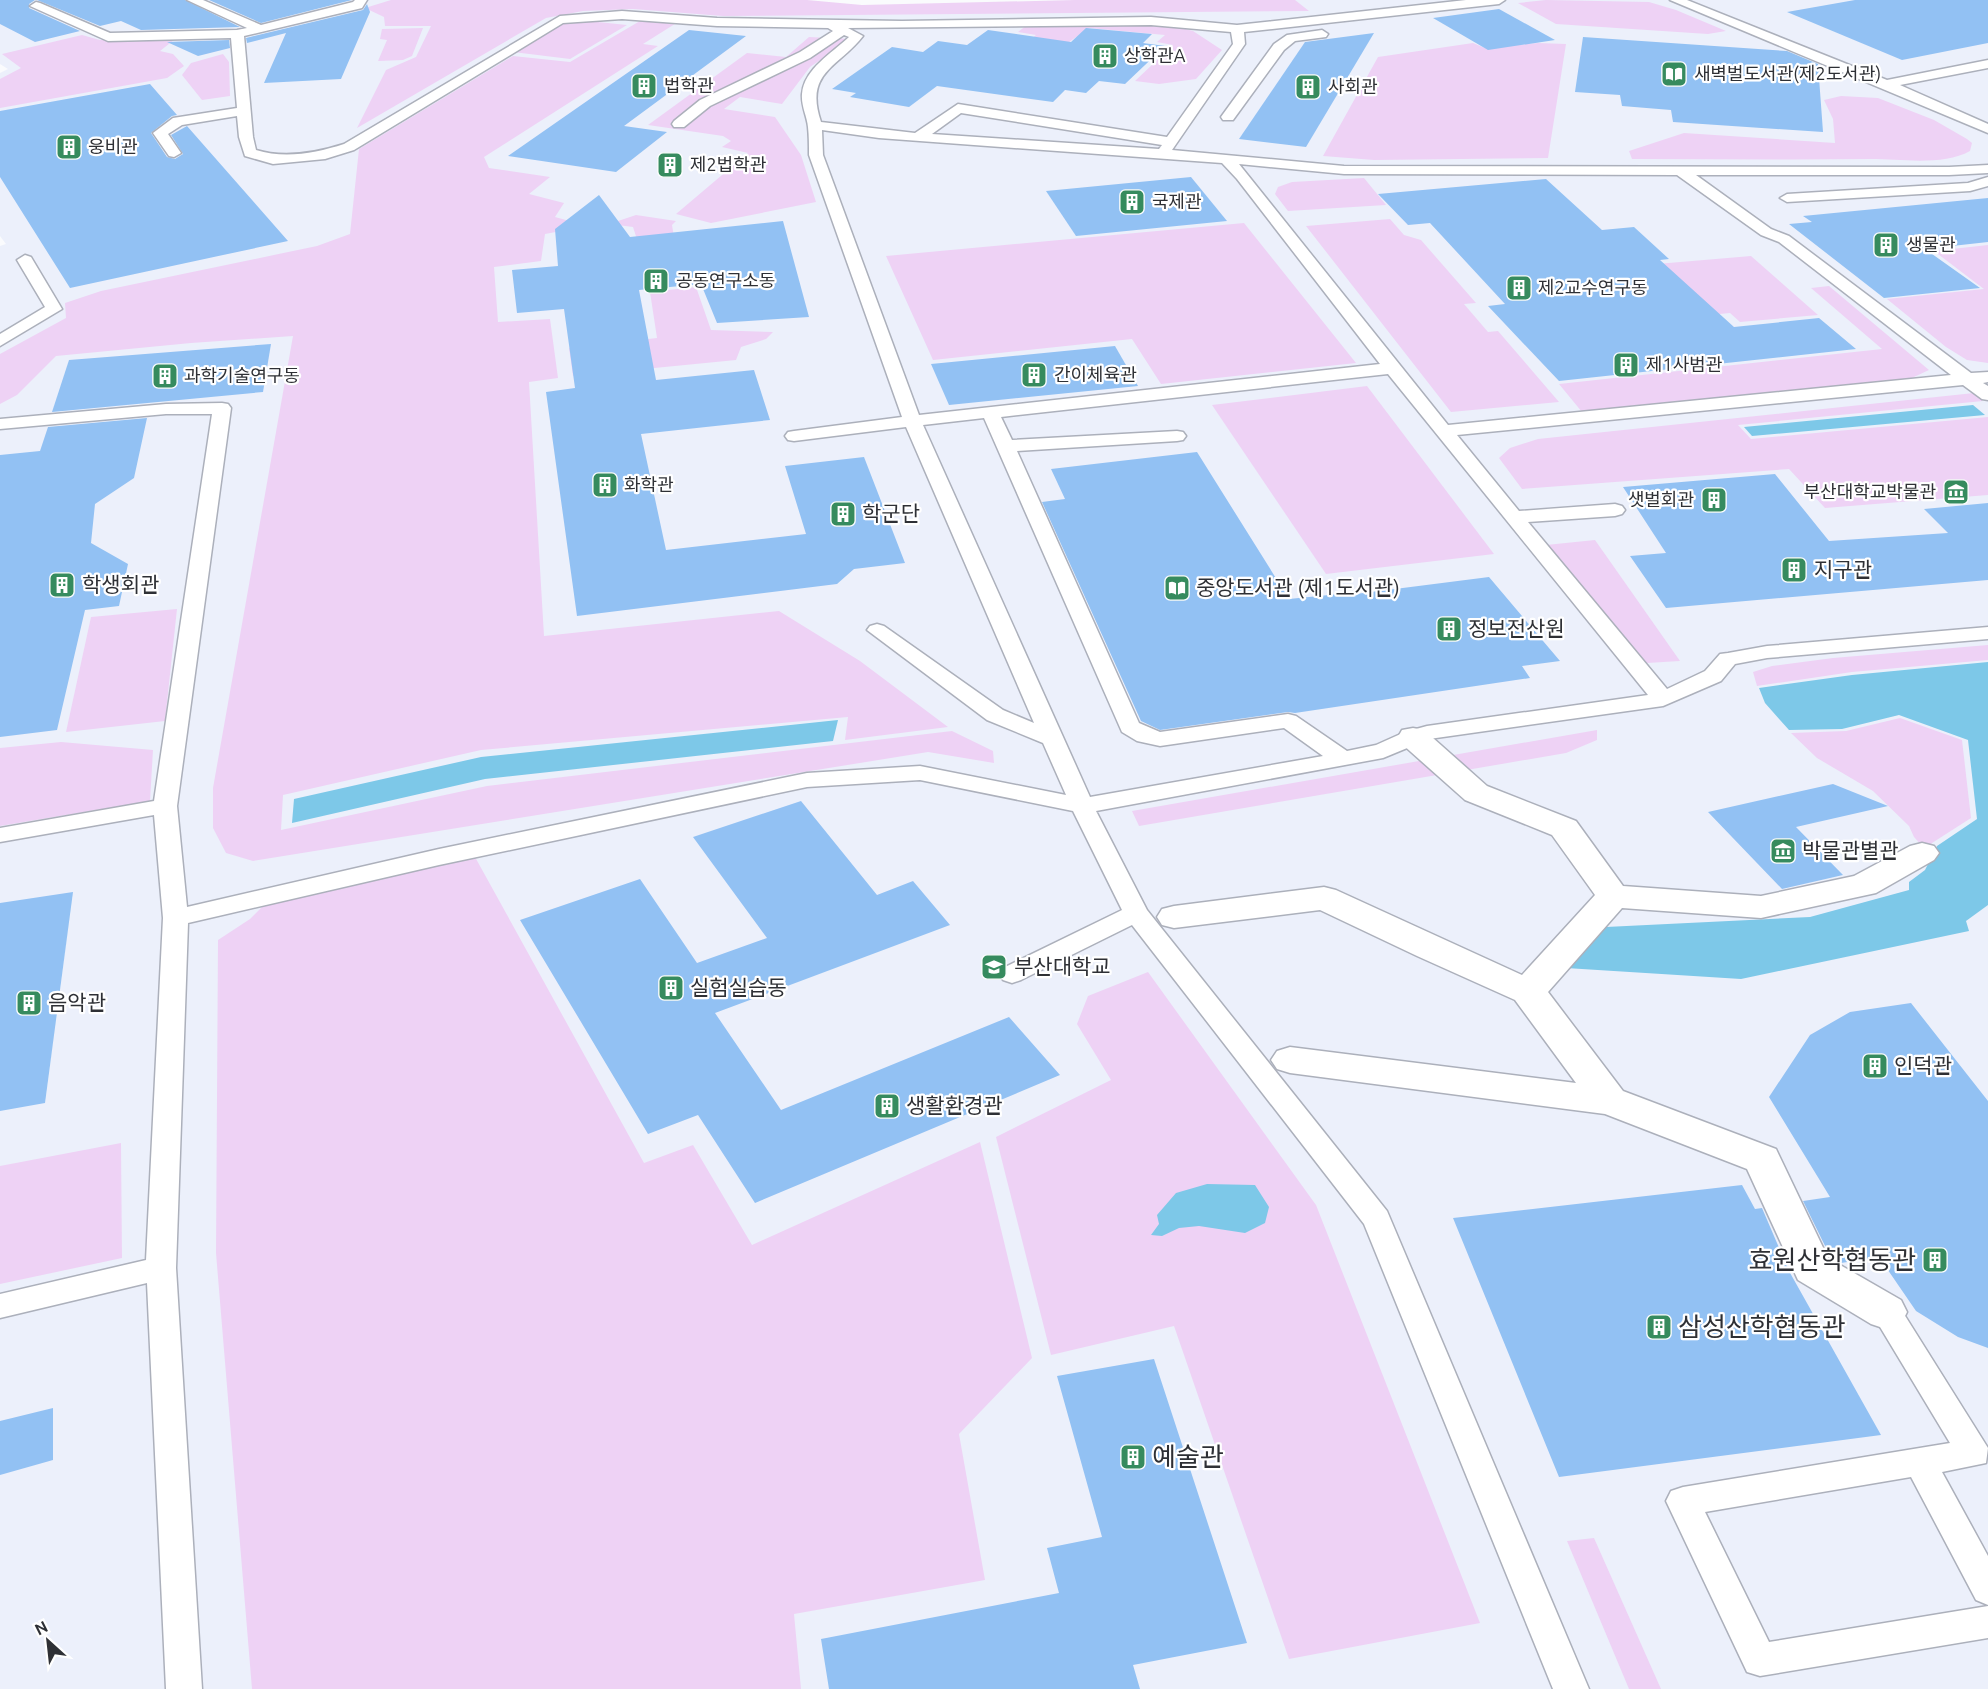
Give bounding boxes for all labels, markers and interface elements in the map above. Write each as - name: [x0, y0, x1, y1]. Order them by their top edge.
- building icon: 상학관A: [1090, 41, 1120, 71]
- place label: 상학관A: [1124, 45, 1186, 65]
- library icon: 새벽벌도서관(제2도서관): [1659, 59, 1689, 89]
- place label: 새벽벌도서관(제2도서관): [1694, 63, 1881, 84]
- building icon: 법학관: [629, 71, 659, 101]
- building icon: 사회관: [1293, 72, 1323, 102]
- place label: 법학관: [664, 75, 714, 95]
- place label: 사회관: [1328, 76, 1378, 96]
- building icon: 웅비관: [54, 132, 84, 162]
- place label: 웅비관: [88, 136, 138, 156]
- building icon: 제2법학관: [655, 150, 685, 180]
- place label: 제2법학관: [690, 154, 767, 174]
- building icon: 국제관: [1117, 187, 1147, 217]
- place label: 국제관: [1152, 191, 1202, 211]
- building icon: 생물관: [1871, 230, 1901, 260]
- place label: 생물관: [1906, 234, 1956, 254]
- building icon: 공동연구소동: [641, 266, 671, 296]
- place label: 공동연구소동: [676, 270, 775, 290]
- building icon: 제2교수연구동: [1504, 273, 1534, 303]
- place label: 제2교수연구동: [1538, 277, 1648, 297]
- building icon: 제1사범관: [1611, 350, 1641, 380]
- place label: 제1사범관: [1646, 354, 1723, 374]
- building icon: 간이체육관: [1019, 360, 1049, 390]
- building icon: 과학기술연구동: [150, 361, 180, 391]
- place label: 간이체육관: [1054, 364, 1137, 384]
- place label: 과학기술연구동: [184, 365, 300, 385]
- building icon: 화학관: [590, 470, 620, 500]
- place label: 화학관: [624, 474, 674, 494]
- museum icon: 부산대학교박물관: [1941, 477, 1971, 507]
- place label: 부산대학교박물관: [1804, 481, 1936, 501]
- building icon: 샛벌회관: [1699, 485, 1729, 515]
- place label: 샛벌회관: [1628, 489, 1694, 509]
- building icon: 학군단: [828, 499, 858, 529]
- place label: 학군단: [862, 501, 920, 525]
- building icon: 지구관: [1779, 555, 1809, 585]
- place label: 지구관: [1814, 557, 1872, 581]
- building icon: 학생회관: [47, 570, 77, 600]
- place label: 학생회관: [82, 572, 159, 596]
- library icon: 중앙도서관 (제1도서관): [1162, 573, 1192, 603]
- place label: 중앙도서관 (제1도서관): [1196, 575, 1400, 599]
- building icon: 정보전산원: [1434, 614, 1464, 644]
- place label: 정보전산원: [1468, 616, 1565, 640]
- museum icon: 박물관별관: [1768, 836, 1798, 866]
- place label: 박물관별관: [1802, 838, 1899, 862]
- school or university icon: 부산대학교: [979, 952, 1009, 982]
- place label: 부산대학교: [1014, 954, 1111, 978]
- building icon: 실험실습동: [656, 973, 686, 1003]
- place label: 실험실습동: [690, 975, 787, 999]
- building icon: 음악관: [14, 988, 44, 1018]
- place label: 음악관: [48, 990, 106, 1014]
- building icon: 인덕관: [1860, 1051, 1890, 1081]
- place label: 인덕관: [1894, 1053, 1952, 1077]
- building icon: 생활환경관: [872, 1091, 902, 1121]
- place label: 생활환경관: [906, 1093, 1003, 1117]
- place label: 효원산학협동관: [1749, 1245, 1916, 1274]
- building icon: 효원산학협동관: [1920, 1245, 1950, 1275]
- building icon: 삼성산학협동관: [1644, 1312, 1674, 1342]
- place label: 삼성산학협동관: [1678, 1312, 1846, 1341]
- building icon: 예술관: [1118, 1442, 1148, 1472]
- place label: 예술관: [1152, 1442, 1224, 1471]
- north arrow: [18, 1611, 78, 1671]
- text: N: [32, 1617, 51, 1638]

